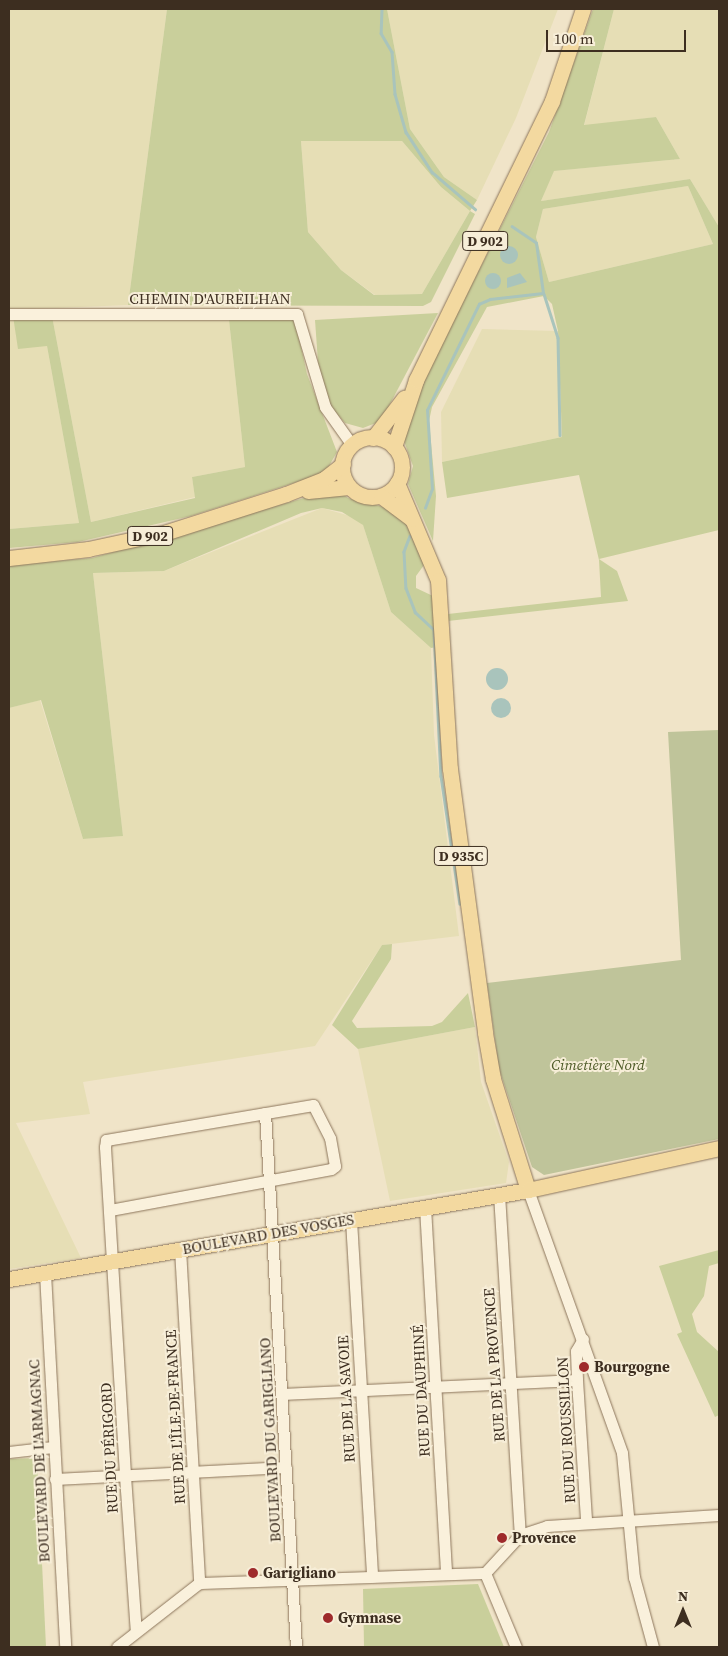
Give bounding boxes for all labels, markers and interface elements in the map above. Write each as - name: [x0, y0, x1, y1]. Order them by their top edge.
- scale bar: [548, 20, 688, 52]
- text: 100 m: [554, 28, 594, 49]
- road number: D 902: [461, 230, 509, 252]
- street label: CHEMIN D'AUREILHAN: [129, 290, 291, 308]
- road number: D 902: [126, 524, 174, 548]
- road number: D 935C: [434, 844, 488, 868]
- park label: Cimetière Nord: [551, 1056, 645, 1074]
- street label: BOULEVARD DES VOSGES: [180, 1210, 356, 1258]
- street label: RUE DE LA PROVENCE: [480, 1287, 508, 1443]
- street label: RUE DU DAUPHINÉ: [409, 1324, 433, 1458]
- street label: RUE DE L'ÎLE-DE-FRANCE: [161, 1329, 189, 1505]
- street label: RUE DE LA SAVOIE: [334, 1335, 358, 1463]
- street label: BOULEVARD DU GARIGLIANO: [256, 1337, 284, 1543]
- street label: RUE DU ROUSSILLON: [553, 1356, 579, 1504]
- place label: Bourgogne: [594, 1358, 670, 1376]
- street label: BOULEVARD DE L'ARMAGNAC: [25, 1359, 53, 1563]
- marker: Bourgogne: [578, 1361, 590, 1373]
- street label: RUE DU PÉRIGORD: [97, 1382, 121, 1514]
- place label: Provence: [512, 1529, 576, 1547]
- marker: Provence: [496, 1532, 508, 1544]
- place label: Garigliano: [263, 1564, 336, 1582]
- marker: Garigliano: [247, 1567, 259, 1579]
- north arrow: [658, 1586, 708, 1636]
- text: N: [678, 1586, 688, 1606]
- place label: Gymnase: [338, 1609, 401, 1627]
- marker: Gymnase: [322, 1612, 334, 1624]

